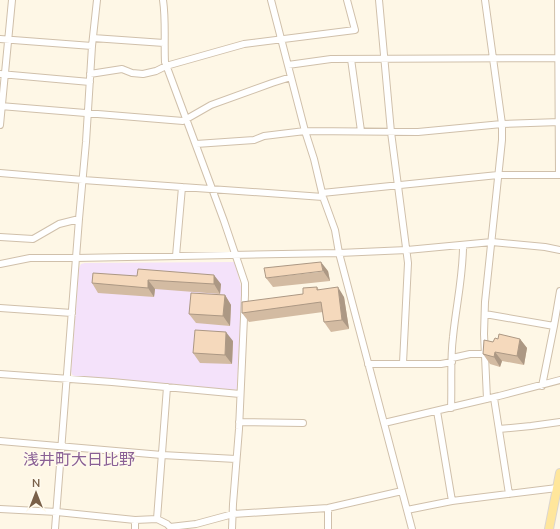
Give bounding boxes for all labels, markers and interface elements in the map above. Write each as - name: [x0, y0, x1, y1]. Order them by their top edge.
- district label: 浅井町大日比野: [23, 449, 135, 471]
- north arrow: [16, 473, 56, 513]
- text: N: [32, 476, 40, 491]

